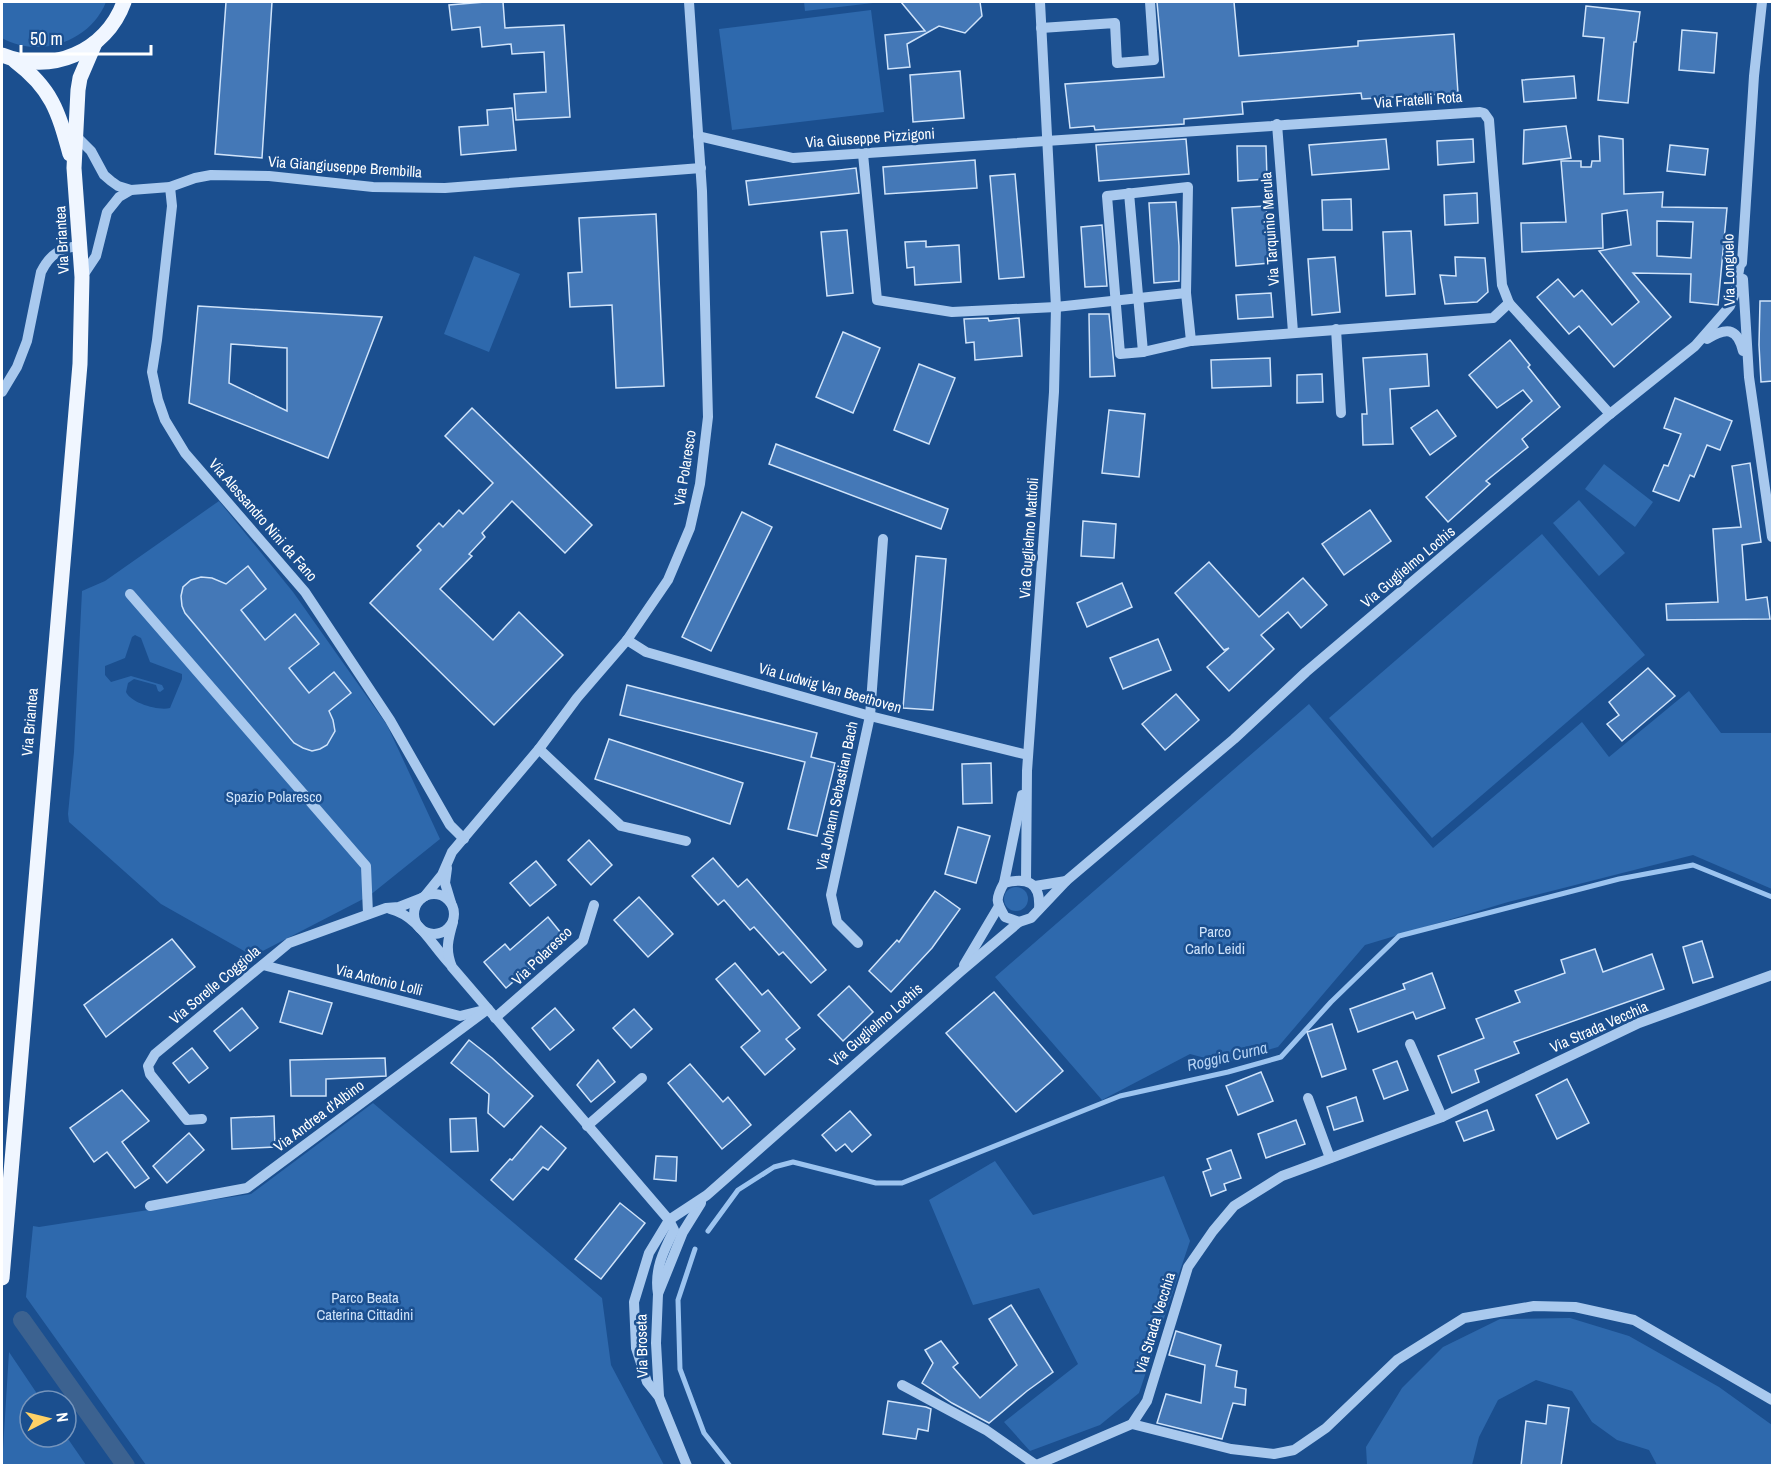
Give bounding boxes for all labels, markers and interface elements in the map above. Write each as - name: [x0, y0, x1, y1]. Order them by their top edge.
- scale bar: [21, 18, 152, 56]
- text: 50 m: [30, 26, 63, 51]
- street label: Via Fratelli Rota: [1373, 86, 1463, 113]
- street label: Via Giuseppe Pizzigoni: [805, 123, 935, 153]
- street label: Via Giangiuseppe Brembilla: [267, 151, 423, 182]
- street label: Via Tarquinio Merula: [1255, 171, 1284, 287]
- street label: Via Briantea: [49, 205, 74, 275]
- street label: Via Longuelo: [1717, 234, 1740, 306]
- street label: Via Polaresco: [668, 428, 701, 507]
- street label: Via Alessandro Nini da Fano: [204, 454, 323, 586]
- street label: Via Guglielmo Mattioli: [1014, 477, 1043, 599]
- street label: Via Guglielmo Lochis: [1356, 521, 1459, 612]
- street label: Via Ludwig Van Beethoven: [756, 657, 904, 718]
- street label: Via Briantea: [16, 687, 43, 757]
- street label: Via Johann Sebastian Bach: [810, 719, 863, 873]
- park label: Spazio Polaresco: [226, 786, 322, 807]
- street label: Via Polaresco: [507, 921, 577, 990]
- park label: Parco Carlo Leidi: [1185, 921, 1245, 959]
- street label: Via Sorelle Coggiola: [165, 940, 265, 1029]
- street label: Via Antonio Lolli: [333, 959, 425, 1001]
- street label: Via Guglielmo Lochis: [824, 978, 927, 1071]
- street label: Via Strada Vecchia: [1547, 996, 1651, 1058]
- water label: Roggia Curna: [1185, 1036, 1269, 1076]
- street label: Via Andrea d'Albino: [269, 1075, 368, 1157]
- street label: Via Strada Vecchia: [1129, 1269, 1180, 1376]
- park label: Parco Beata Caterina Cittadini: [316, 1287, 414, 1325]
- street label: Via Broseta: [630, 1314, 653, 1378]
- north arrow: [18, 1389, 78, 1449]
- text: N: [51, 1411, 74, 1423]

